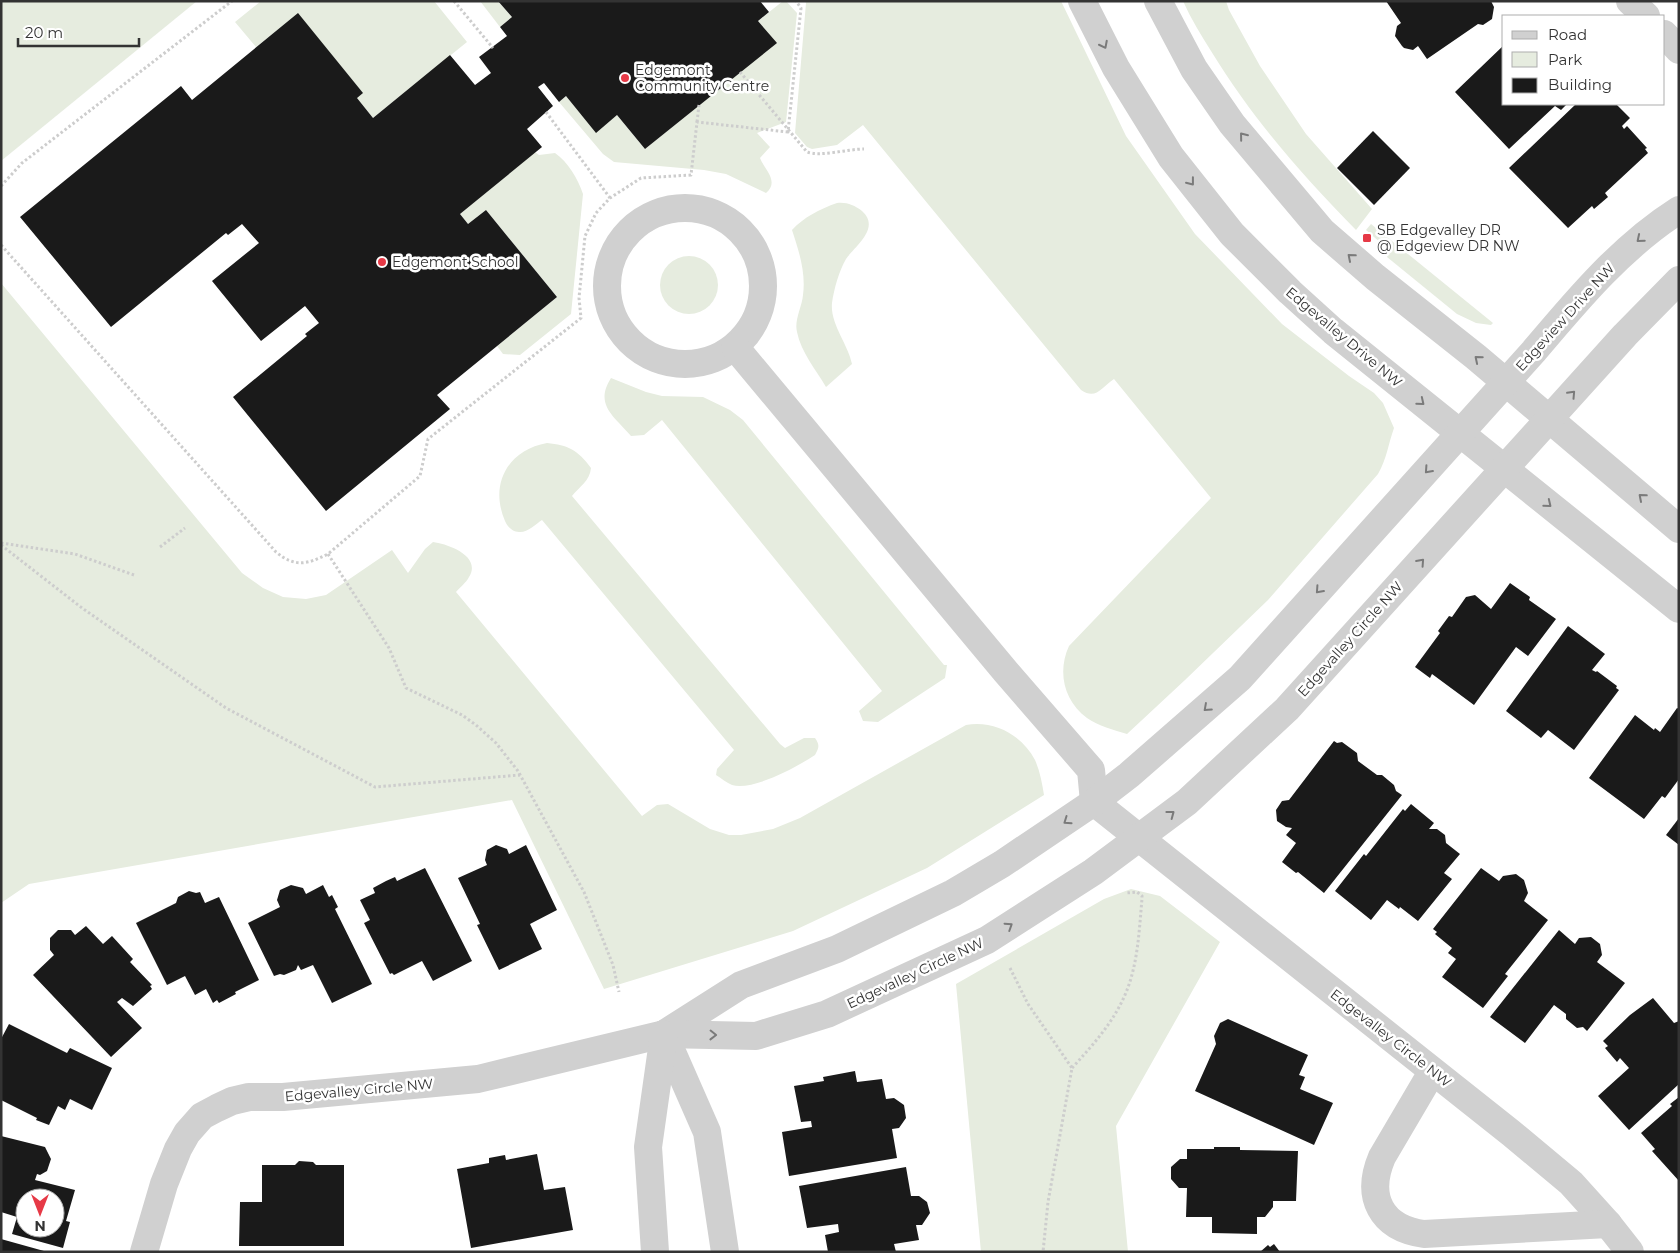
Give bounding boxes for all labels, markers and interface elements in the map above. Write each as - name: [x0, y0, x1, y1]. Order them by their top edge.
- scale bar: [18, 15, 139, 47]
- legend: [1502, 15, 1665, 105]
- text: 20 m: [25, 23, 63, 42]
- text: Road: [1548, 25, 1587, 44]
- one-way arrow: [1098, 39, 1108, 48]
- text: Park: [1548, 50, 1582, 69]
- place label: Edgemont Community Centre: [635, 61, 769, 95]
- marker: Edgemont Community Centre: [619, 72, 631, 84]
- text: Building: [1548, 75, 1612, 94]
- one-way arrow: [1239, 133, 1248, 142]
- one-way arrow: [1186, 176, 1194, 185]
- place label: SB Edgevalley DR @ Edgeview DR NW: [1377, 221, 1520, 255]
- marker: SB Edgevalley DR @ Edgeview DR NW: [1361, 232, 1373, 244]
- one-way arrow: [1636, 234, 1645, 243]
- place label: Edgemont School: [392, 253, 518, 271]
- one-way arrow: [1348, 253, 1357, 262]
- marker: Edgemont School: [376, 256, 388, 268]
- street label: Edgeview Drive NW: [1512, 259, 1619, 375]
- street label: Edgevalley Drive NW: [1282, 283, 1406, 391]
- one-way arrow: [1475, 356, 1484, 364]
- one-way arrow: [1566, 390, 1575, 399]
- one-way arrow: [1416, 397, 1425, 406]
- one-way arrow: [1424, 464, 1433, 473]
- one-way arrow: [1639, 495, 1648, 503]
- one-way arrow: [1543, 498, 1552, 507]
- one-way arrow: [1415, 558, 1424, 567]
- street label: Edgevalley Circle NW: [1293, 577, 1407, 700]
- one-way arrow: [1315, 585, 1324, 594]
- one-way arrow: [1203, 702, 1212, 711]
- one-way arrow: [1165, 811, 1175, 820]
- one-way arrow: [1063, 815, 1072, 824]
- one-way arrow: [1003, 923, 1012, 932]
- street label: Edgevalley Circle NW: [844, 933, 987, 1013]
- street label: Edgevalley Circle NW: [1327, 985, 1456, 1091]
- one-way arrow: [709, 1030, 717, 1040]
- street label: Edgevalley Circle NW: [284, 1075, 434, 1105]
- north arrow: [15, 1188, 65, 1238]
- text: N: [34, 1217, 46, 1235]

